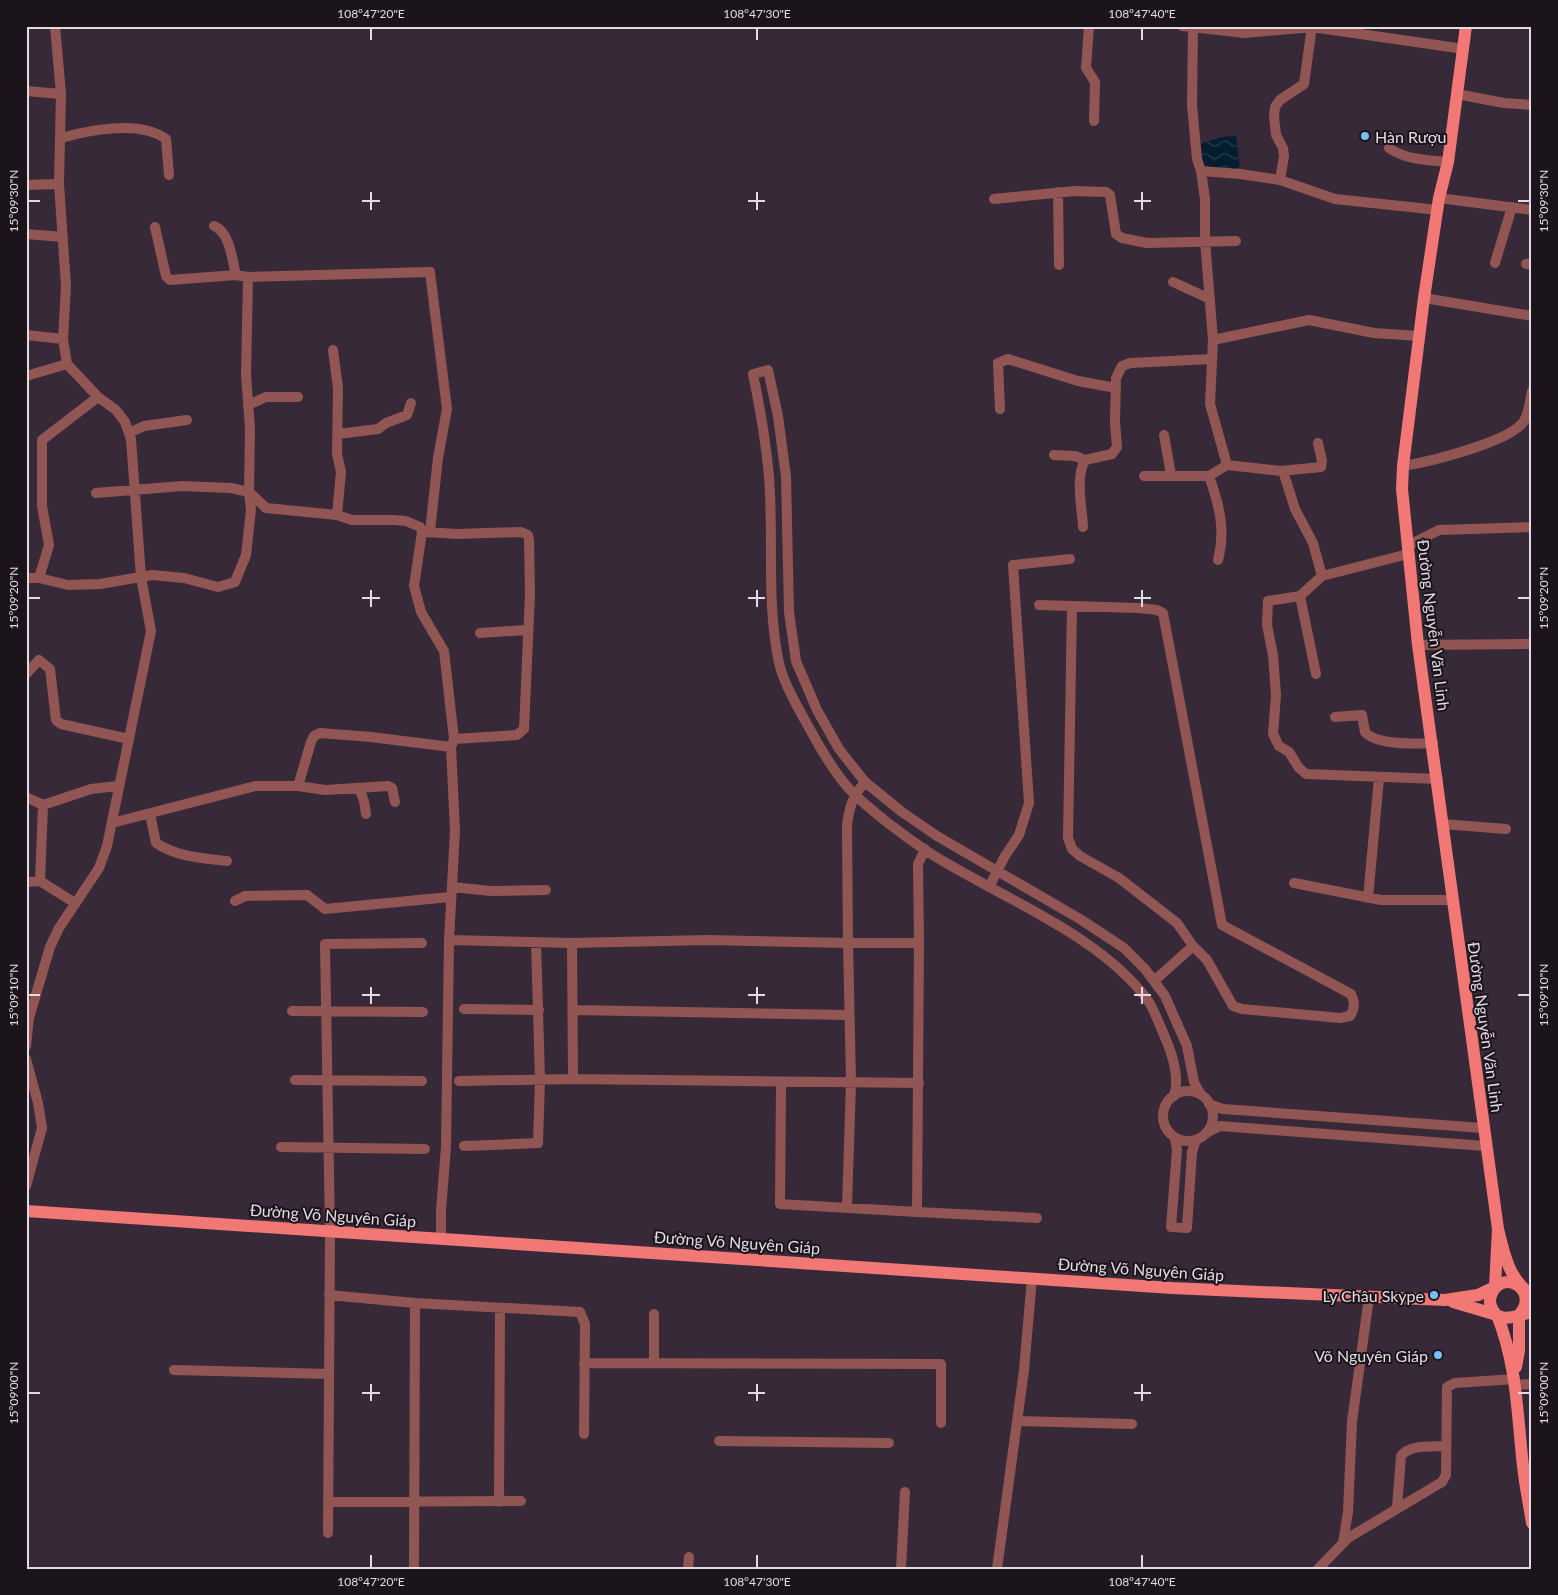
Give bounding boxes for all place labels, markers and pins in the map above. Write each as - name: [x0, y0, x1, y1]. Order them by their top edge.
- place label: Hàn Rượu: [1375, 127, 1446, 146]
- marker: Hàn Rượu: [1359, 130, 1371, 142]
- place label: Ly Châu Skype: [1322, 1286, 1424, 1305]
- marker: Ly Châu Skype: [1428, 1289, 1440, 1301]
- place label: Võ Nguyên Giáp: [1314, 1346, 1428, 1365]
- marker: Võ Nguyên Giáp: [1432, 1349, 1444, 1361]

